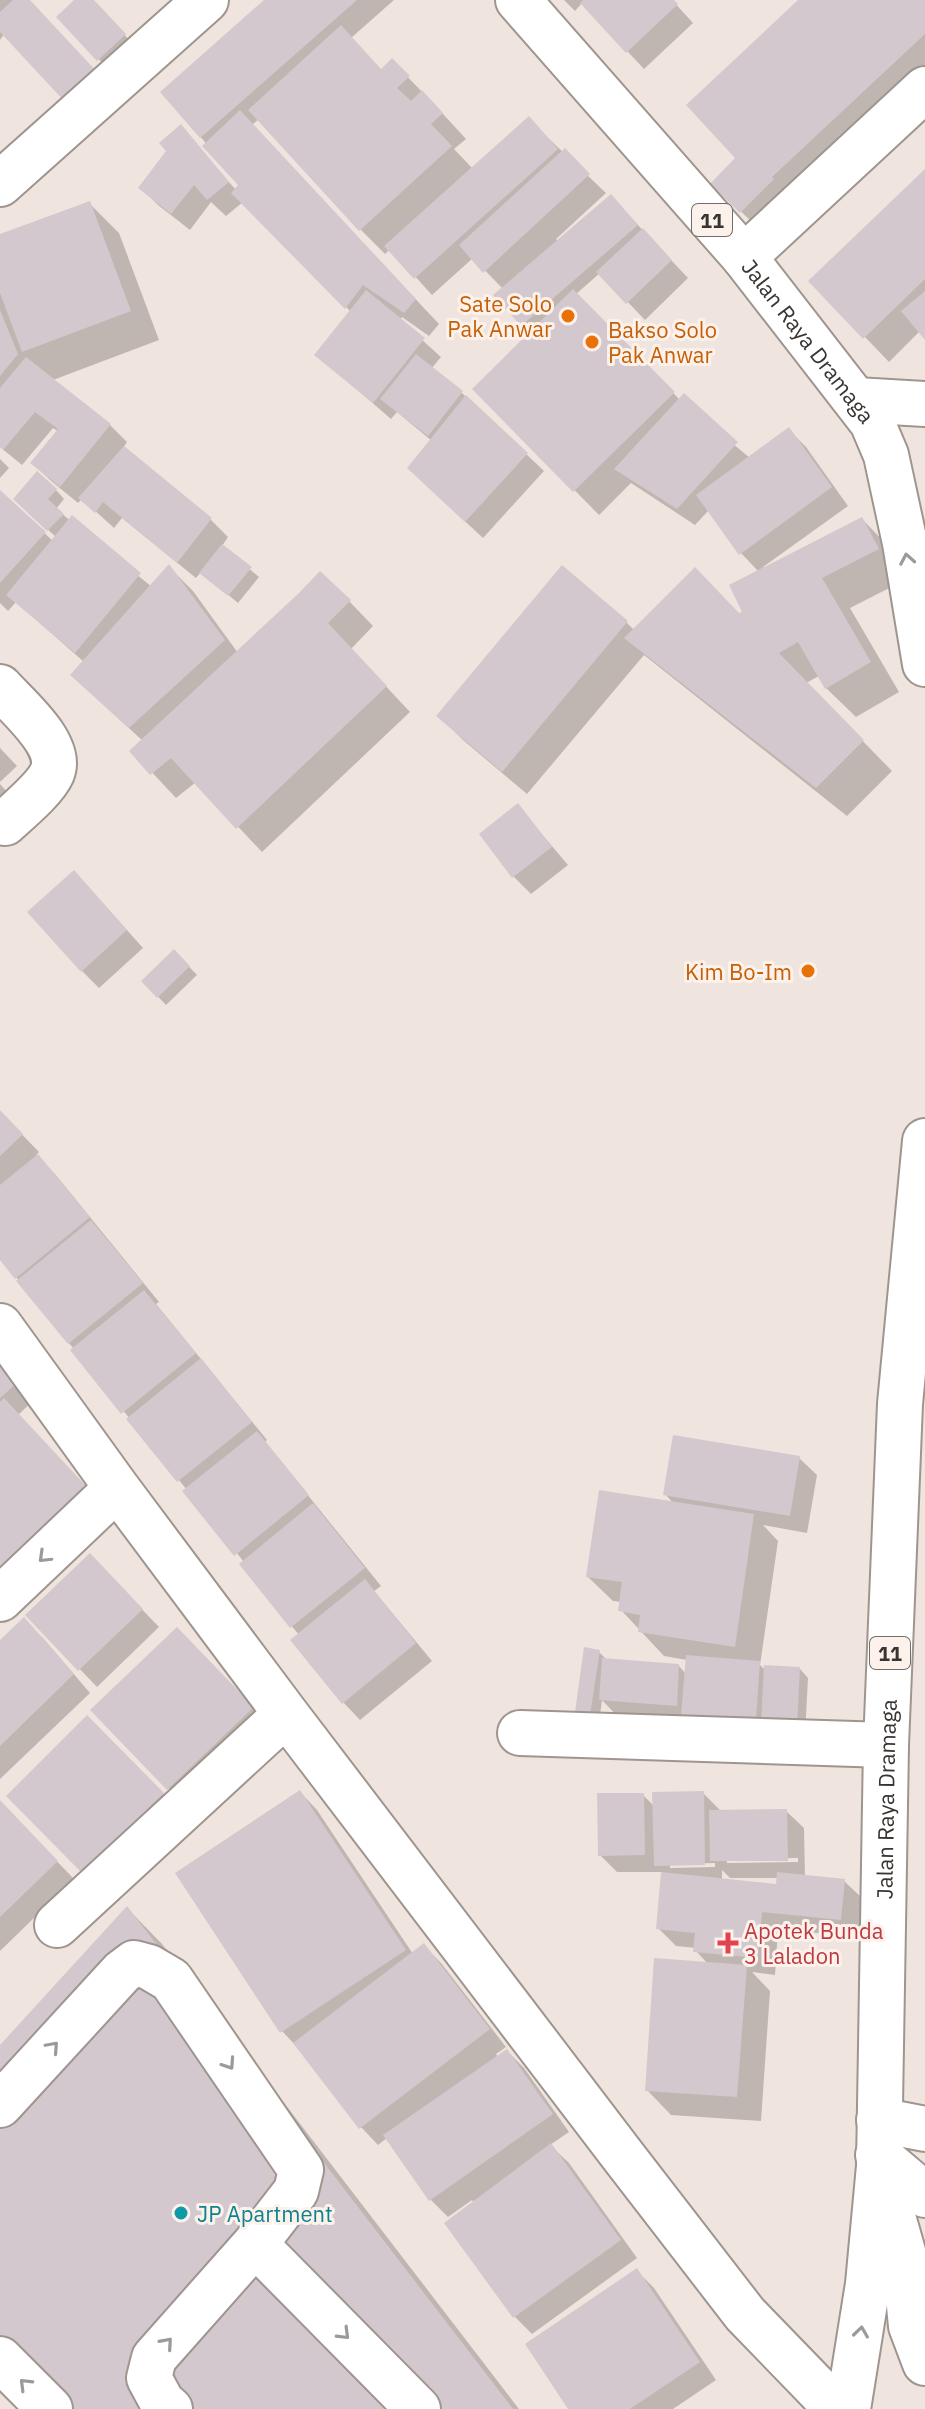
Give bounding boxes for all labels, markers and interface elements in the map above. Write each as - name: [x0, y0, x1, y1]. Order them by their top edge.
- road number: 11: [692, 204, 732, 236]
- street label: Jalan Raya Dramaga: [736, 253, 882, 429]
- place label: Sate Solo Pak Anwar: [447, 289, 552, 343]
- marker: Sate Solo Pak Anwar: [559, 307, 577, 325]
- place label: Bakso Solo Pak Anwar: [608, 315, 717, 369]
- marker: Bakso Solo Pak Anwar: [583, 333, 601, 351]
- one-way arrow: [900, 552, 917, 566]
- place label: Kim Bo-Im: [685, 957, 792, 986]
- marker: Kim Bo-Im: [799, 962, 817, 980]
- one-way arrow: [39, 1547, 54, 1561]
- road number: 11: [870, 1637, 910, 1669]
- street label: Jalan Raya Dramaga: [869, 1698, 902, 1900]
- place label: Apotek Bunda 3 Laladon: [744, 1916, 884, 1970]
- marker: Apotek Bunda 3 Laladon: [719, 1934, 737, 1952]
- one-way arrow: [43, 2042, 58, 2056]
- one-way arrow: [219, 2055, 234, 2069]
- place label: JP Apartment: [197, 2199, 333, 2228]
- marker: JP Apartment: [172, 2204, 190, 2222]
- one-way arrow: [335, 2325, 349, 2339]
- one-way arrow: [852, 2325, 869, 2339]
- one-way arrow: [157, 2338, 172, 2353]
- one-way arrow: [20, 2379, 34, 2393]

